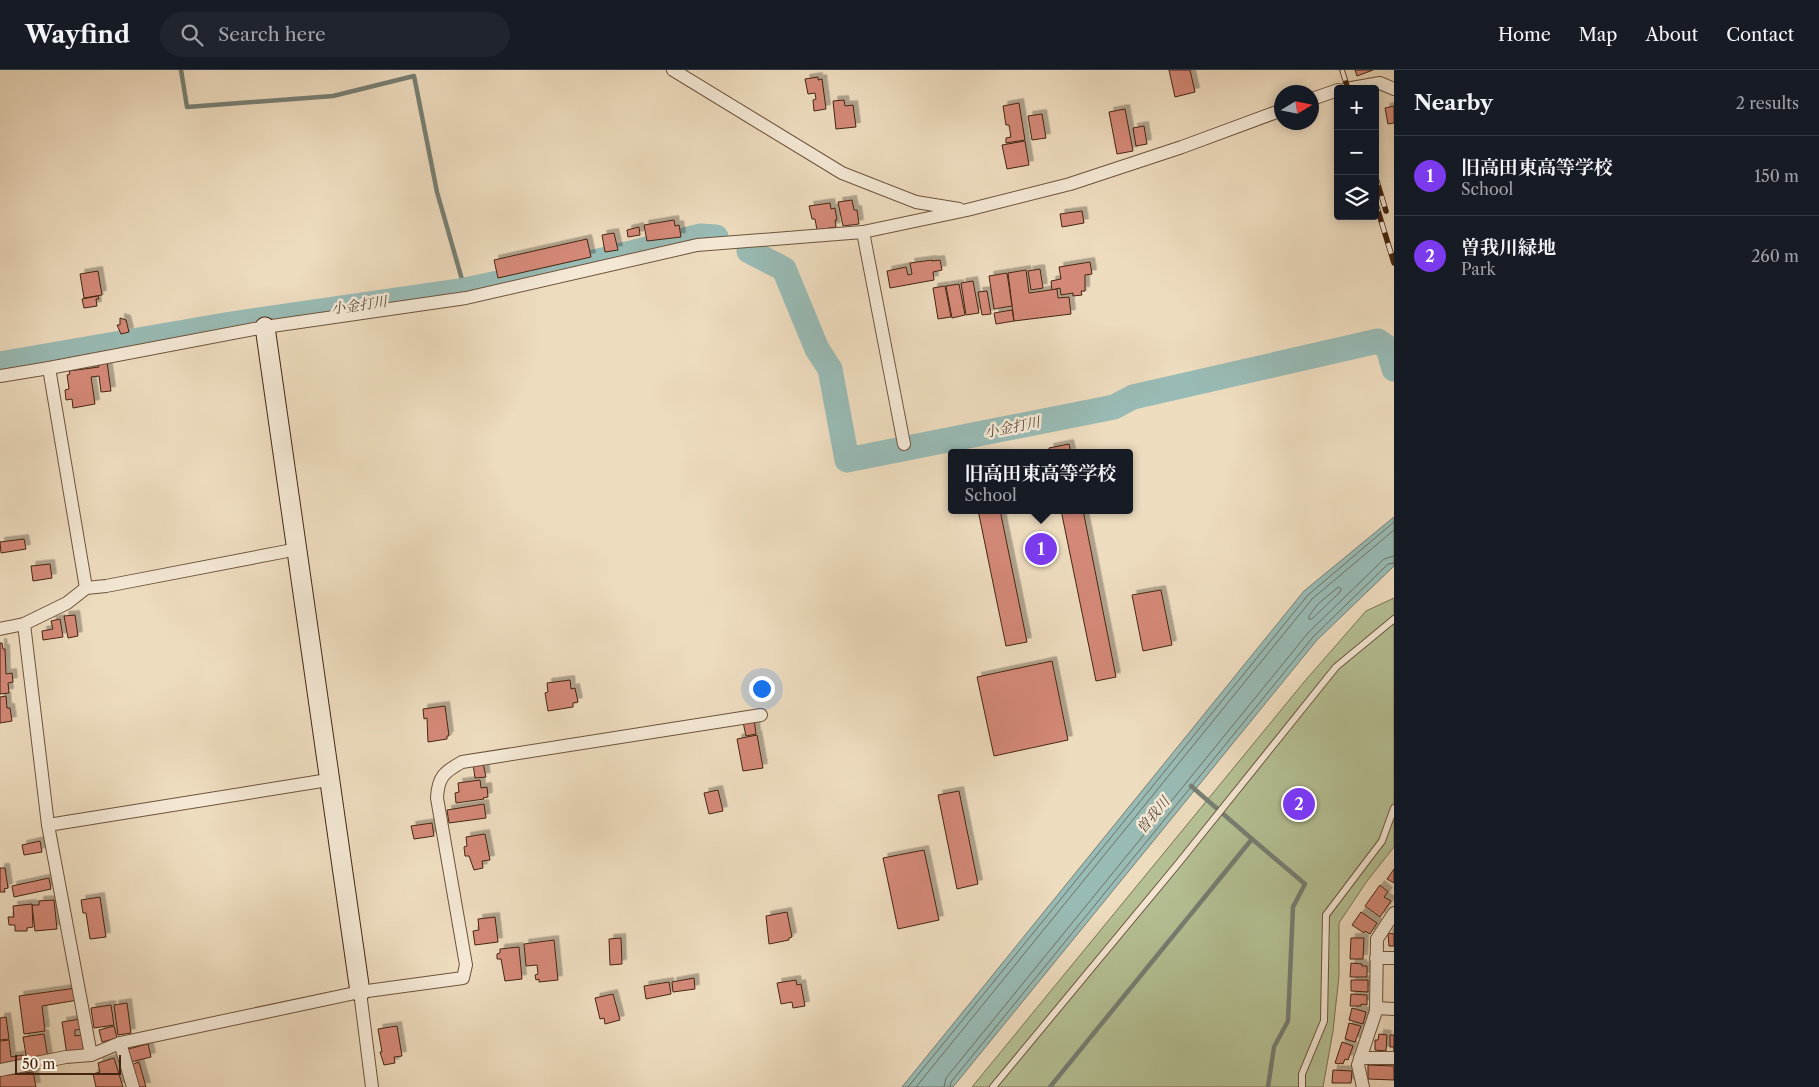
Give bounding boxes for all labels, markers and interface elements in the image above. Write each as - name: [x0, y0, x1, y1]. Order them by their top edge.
- search box: [160, 12, 510, 57]
- text: Wayfind: [25, 20, 130, 49]
- icon: search: [178, 21, 206, 49]
- text: Search here: [218, 23, 326, 46]
- text: Home: [1498, 24, 1551, 46]
- text: Map: [1579, 24, 1617, 46]
- text: About: [1645, 24, 1698, 46]
- text: Contact: [1726, 24, 1794, 46]
- north arrow: [1274, 85, 1319, 130]
- map controls: [1334, 85, 1379, 220]
- button: +: [1334, 85, 1379, 130]
- text: Nearby: [1414, 90, 1493, 115]
- text: 2 results: [1736, 93, 1799, 113]
- button: −: [1334, 130, 1379, 175]
- text: 旧高田東高等学校: [1461, 156, 1613, 179]
- text: 1: [1426, 166, 1434, 186]
- text: 150 m: [1754, 166, 1799, 186]
- button: layers: [1334, 175, 1379, 220]
- text: School: [1461, 179, 1513, 199]
- text: 曽我川緑地: [1461, 236, 1556, 259]
- text: 2: [1425, 246, 1435, 266]
- text: 260 m: [1751, 246, 1799, 266]
- text: Park: [1461, 259, 1496, 279]
- water label: 小金打川: [330, 292, 390, 318]
- water label: 小金打川: [983, 412, 1043, 441]
- popup: [948, 449, 1133, 514]
- text: 旧高田東高等学校: [964, 462, 1117, 485]
- text: School: [964, 485, 1017, 505]
- pin: 1: [1025, 530, 1057, 568]
- your location: [749, 676, 775, 702]
- pin: 2: [1283, 785, 1315, 823]
- water label: 曽我川: [1133, 792, 1175, 837]
- scale bar: [15, 1052, 121, 1075]
- text: 50 m: [22, 1055, 55, 1073]

